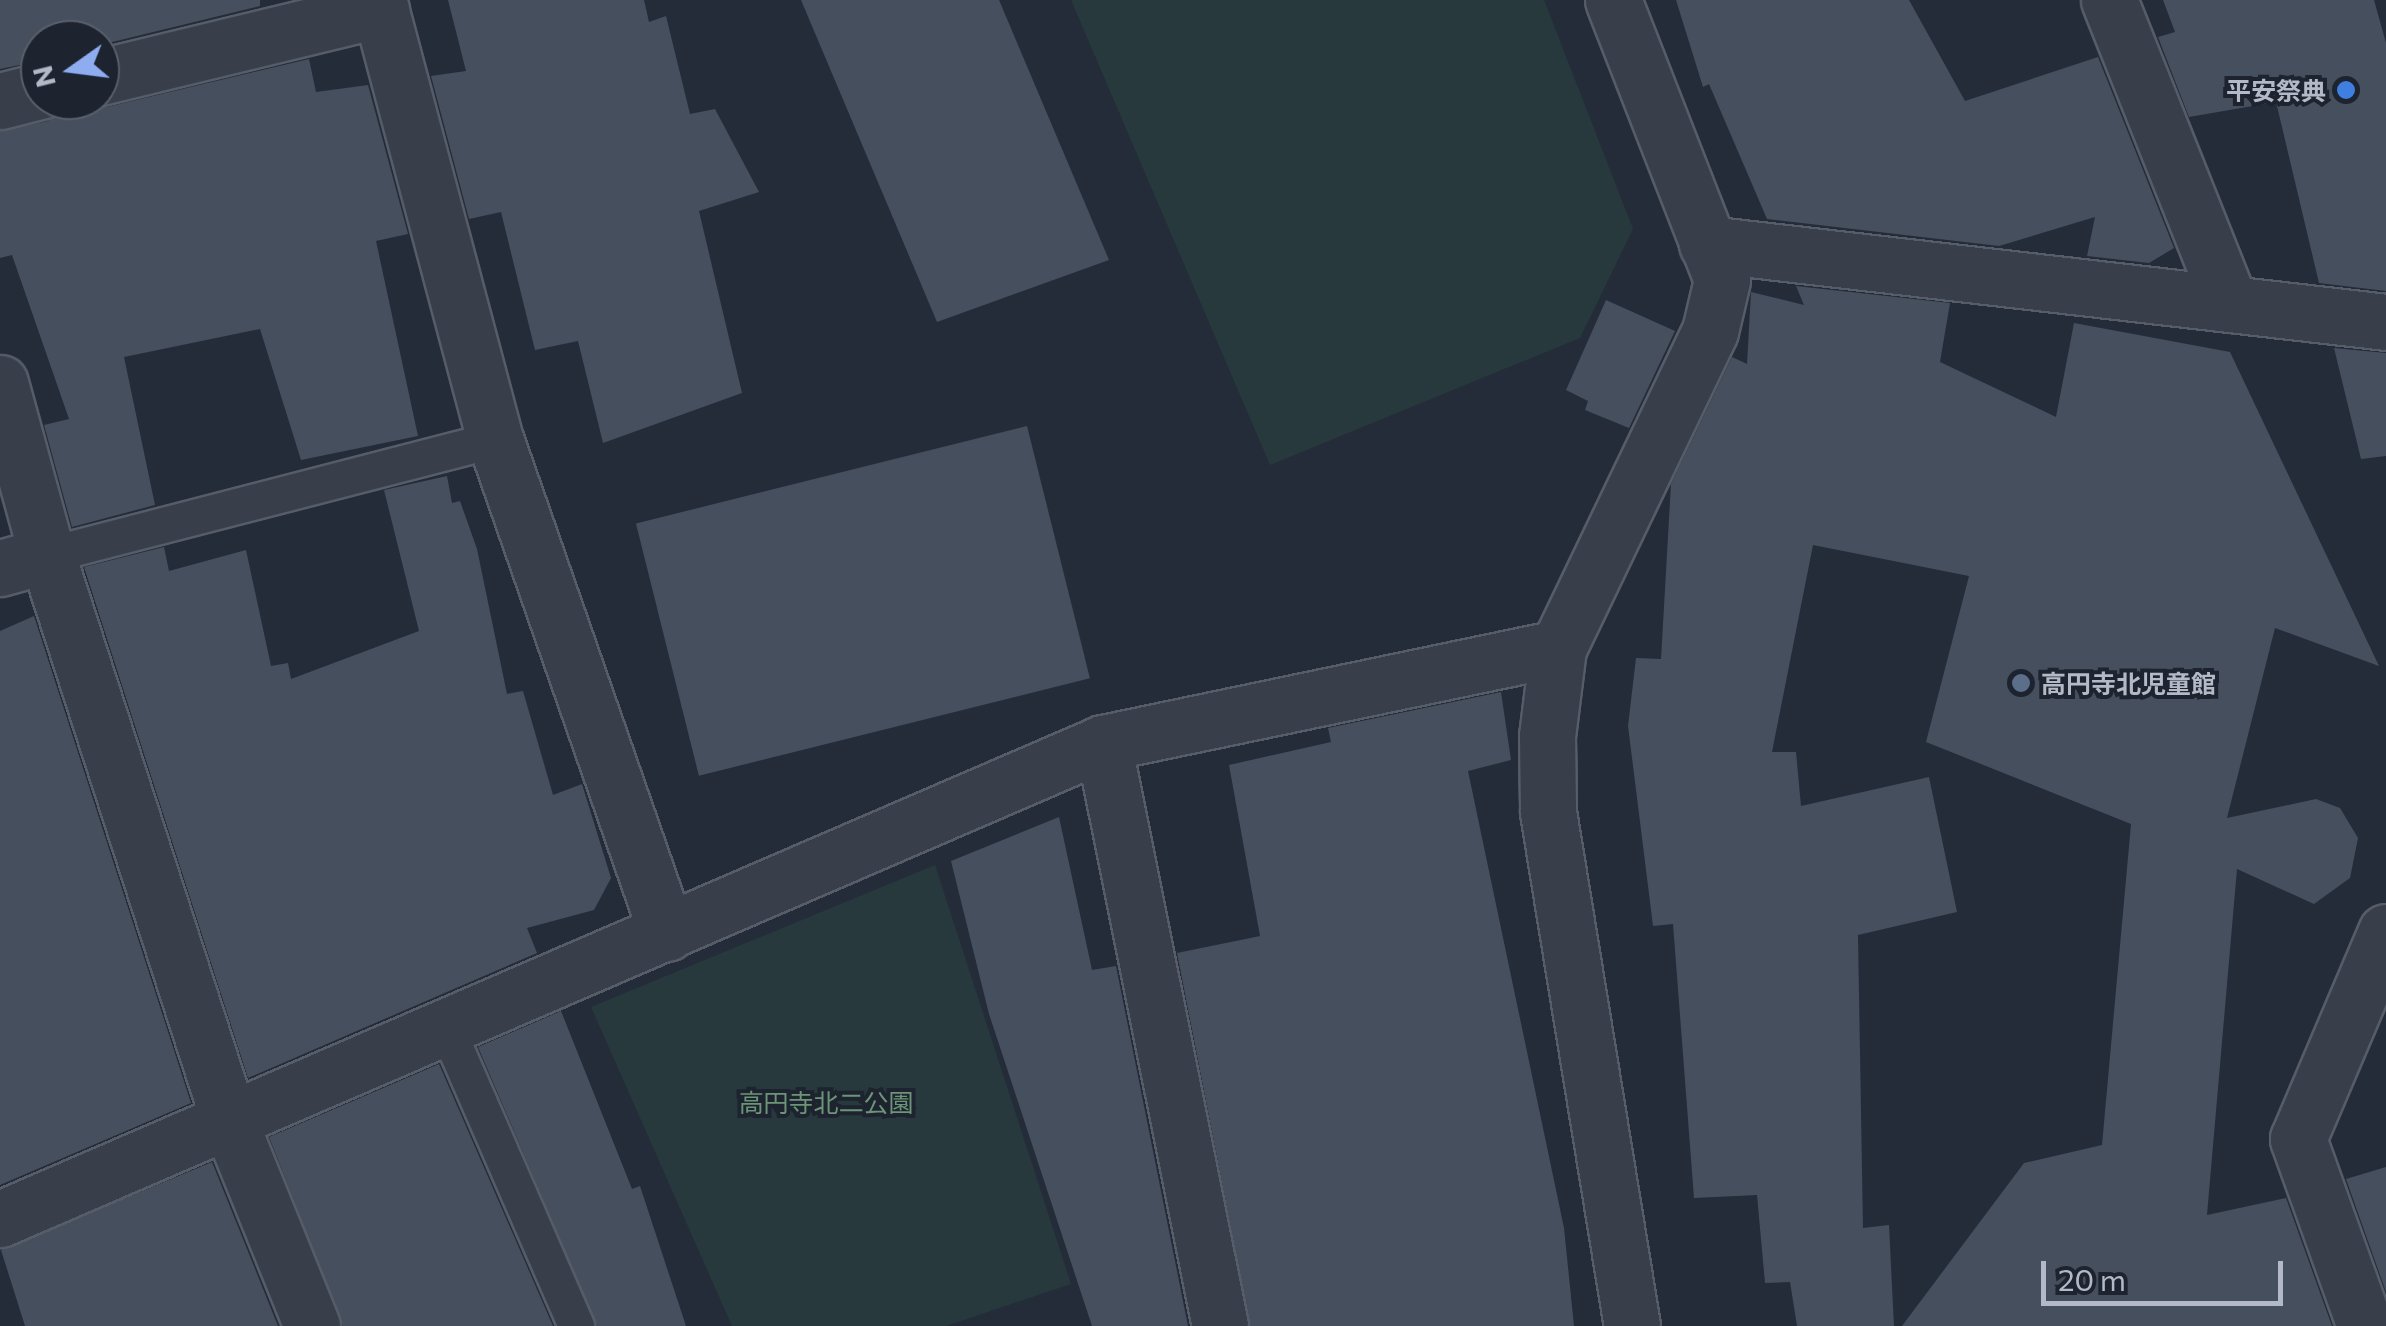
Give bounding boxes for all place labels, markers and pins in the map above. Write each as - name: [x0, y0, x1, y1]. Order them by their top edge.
- place label: 平安祭典: [2226, 75, 2326, 105]
- marker: 平安祭典: [2335, 79, 2357, 101]
- place label: 高円寺北児童館: [2041, 668, 2216, 698]
- marker: 高円寺北児童館: [2010, 672, 2032, 694]

